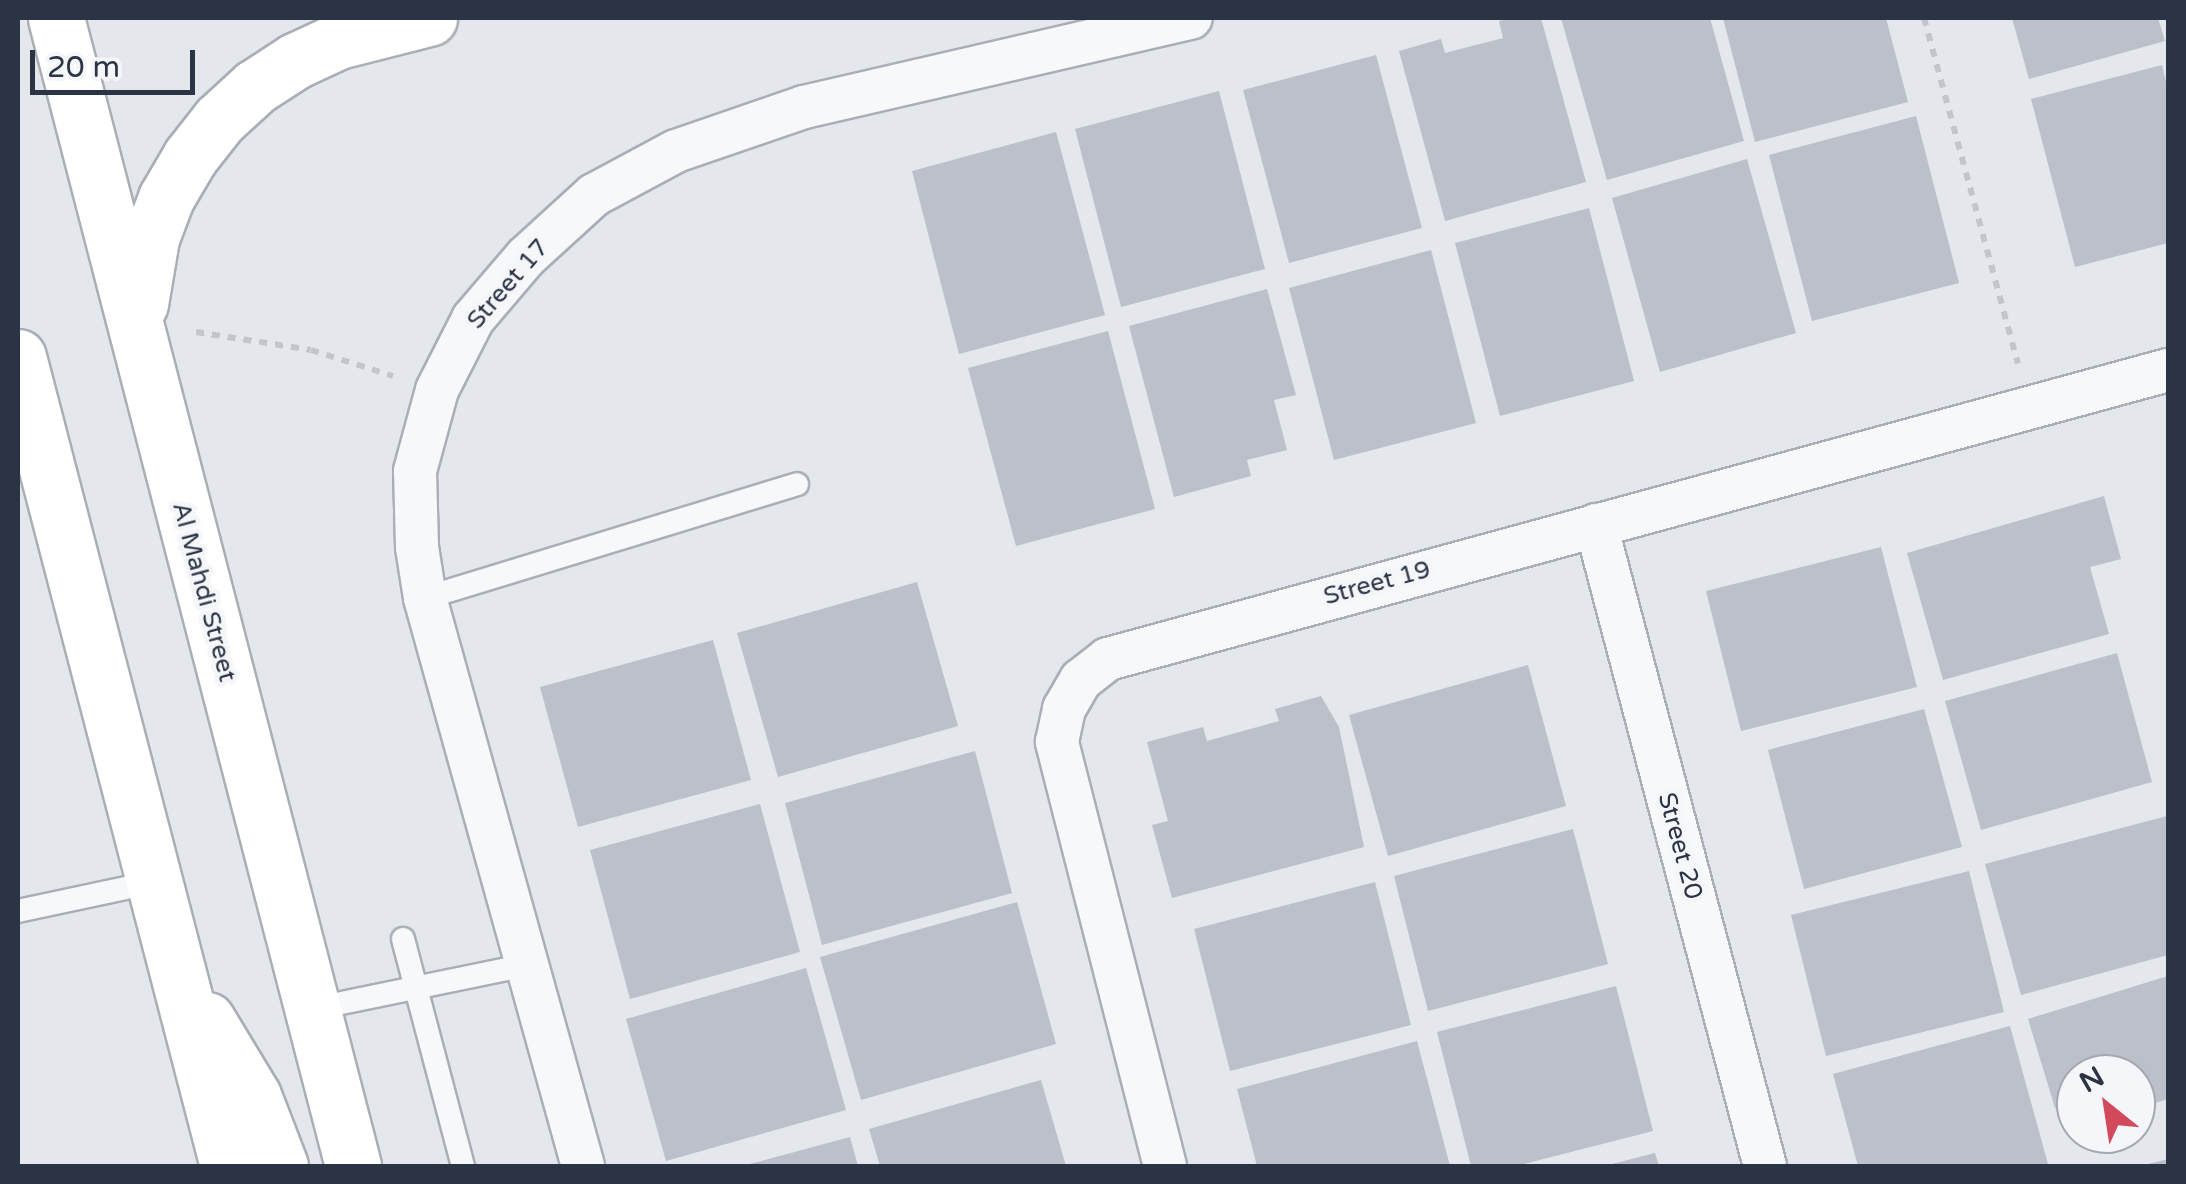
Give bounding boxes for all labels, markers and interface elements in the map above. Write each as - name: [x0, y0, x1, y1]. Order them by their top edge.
- scale bar: [35, 30, 200, 92]
- text: 20 m: [47, 49, 120, 86]
- street label: Street 17: [461, 233, 555, 335]
- street label: Al Mahdi Street: [166, 499, 242, 685]
- street label: Street 19: [1320, 554, 1434, 612]
- street label: Street 20: [1651, 789, 1709, 903]
- north arrow: [2056, 1054, 2156, 1154]
- text: N: [2074, 1059, 2110, 1100]

